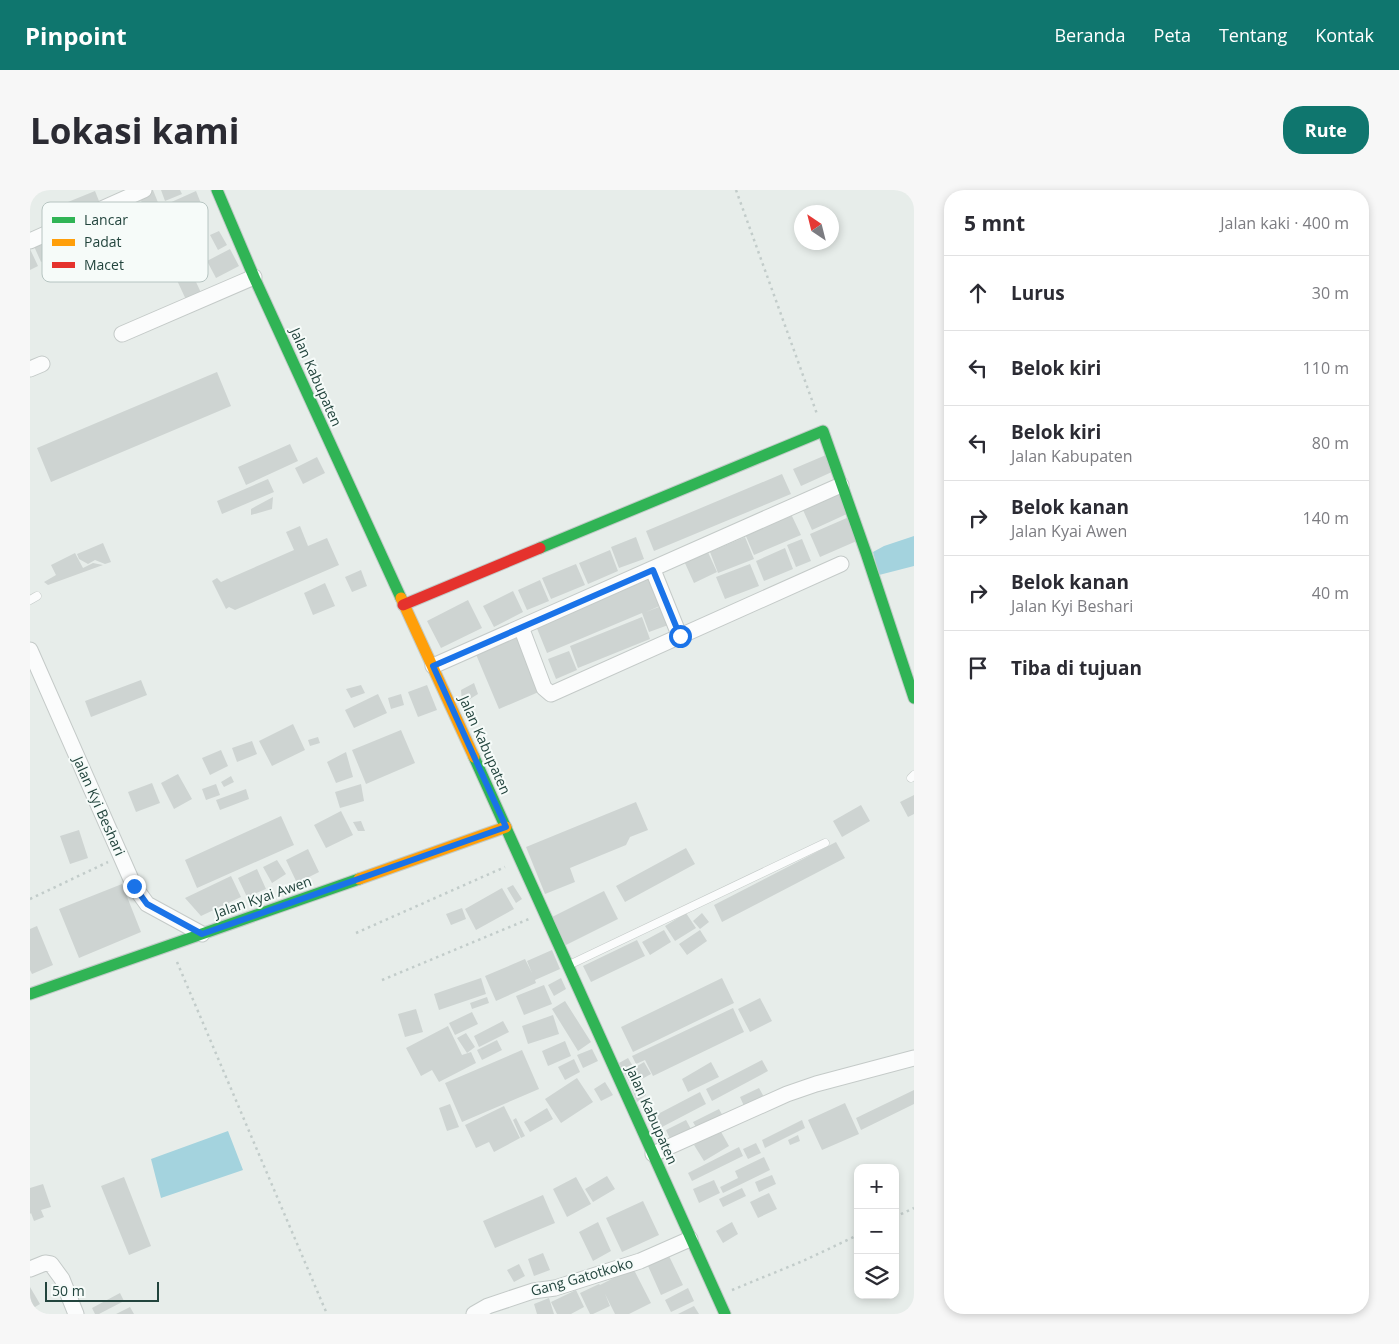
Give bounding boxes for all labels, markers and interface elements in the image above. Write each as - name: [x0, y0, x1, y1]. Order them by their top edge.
- text: Pinpoint: [25, 19, 127, 52]
- text: Beranda: [1054, 23, 1126, 47]
- text: Peta: [1154, 23, 1191, 47]
- text: Tentang: [1219, 23, 1287, 47]
- text: Kontak: [1315, 23, 1374, 47]
- button: Rute: [1283, 106, 1369, 154]
- text: Lokasi kami: [30, 107, 239, 154]
- legend: [42, 202, 208, 282]
- north arrow: [794, 205, 839, 250]
- text: 5 mnt: [964, 209, 1025, 237]
- text: Lancar: [84, 210, 128, 229]
- text: Jalan kaki · 400 m: [1220, 212, 1349, 234]
- text: Padat: [84, 232, 122, 251]
- text: Macet: [84, 255, 124, 274]
- icon: ahead: [964, 279, 992, 307]
- text: Lurus: [1011, 280, 1065, 306]
- text: 30 m: [1312, 282, 1349, 304]
- street label: Jalan Kabupaten: [285, 323, 347, 429]
- icon: left: [964, 354, 992, 382]
- text: Belok kiri: [1011, 355, 1101, 381]
- text: 110 m: [1303, 357, 1349, 379]
- text: Belok kiri: [1011, 419, 1101, 445]
- icon: left: [964, 429, 992, 457]
- text: 80 m: [1312, 432, 1349, 454]
- text: Jalan Kabupaten: [1011, 445, 1133, 467]
- text: Belok kanan: [1011, 494, 1129, 520]
- icon: right: [964, 504, 992, 532]
- text: 140 m: [1303, 507, 1349, 529]
- text: Jalan Kyai Awen: [1011, 520, 1127, 542]
- text: Belok kanan: [1011, 569, 1129, 595]
- icon: right: [964, 579, 992, 607]
- text: 40 m: [1312, 582, 1349, 604]
- text: Jalan Kyi Beshari: [1011, 595, 1133, 617]
- route start: [669, 625, 692, 648]
- icon: arrive: [964, 654, 992, 682]
- text: Tiba di tujuan: [1011, 655, 1142, 681]
- street label: Jalan Kabupaten: [454, 691, 516, 797]
- street label: Jalan Kyi Beshari: [68, 751, 130, 859]
- street label: Jalan Kyai Awen: [210, 871, 314, 923]
- route end: [123, 875, 146, 898]
- street label: Jalan Kabupaten: [621, 1061, 683, 1167]
- map controls: [854, 1164, 899, 1299]
- button: +: [854, 1164, 899, 1209]
- button: −: [854, 1209, 899, 1254]
- street label: Gang Gatotkoko: [528, 1253, 635, 1300]
- button: layers: [854, 1254, 899, 1299]
- scale bar: [45, 1279, 159, 1302]
- text: 50 m: [52, 1281, 85, 1300]

